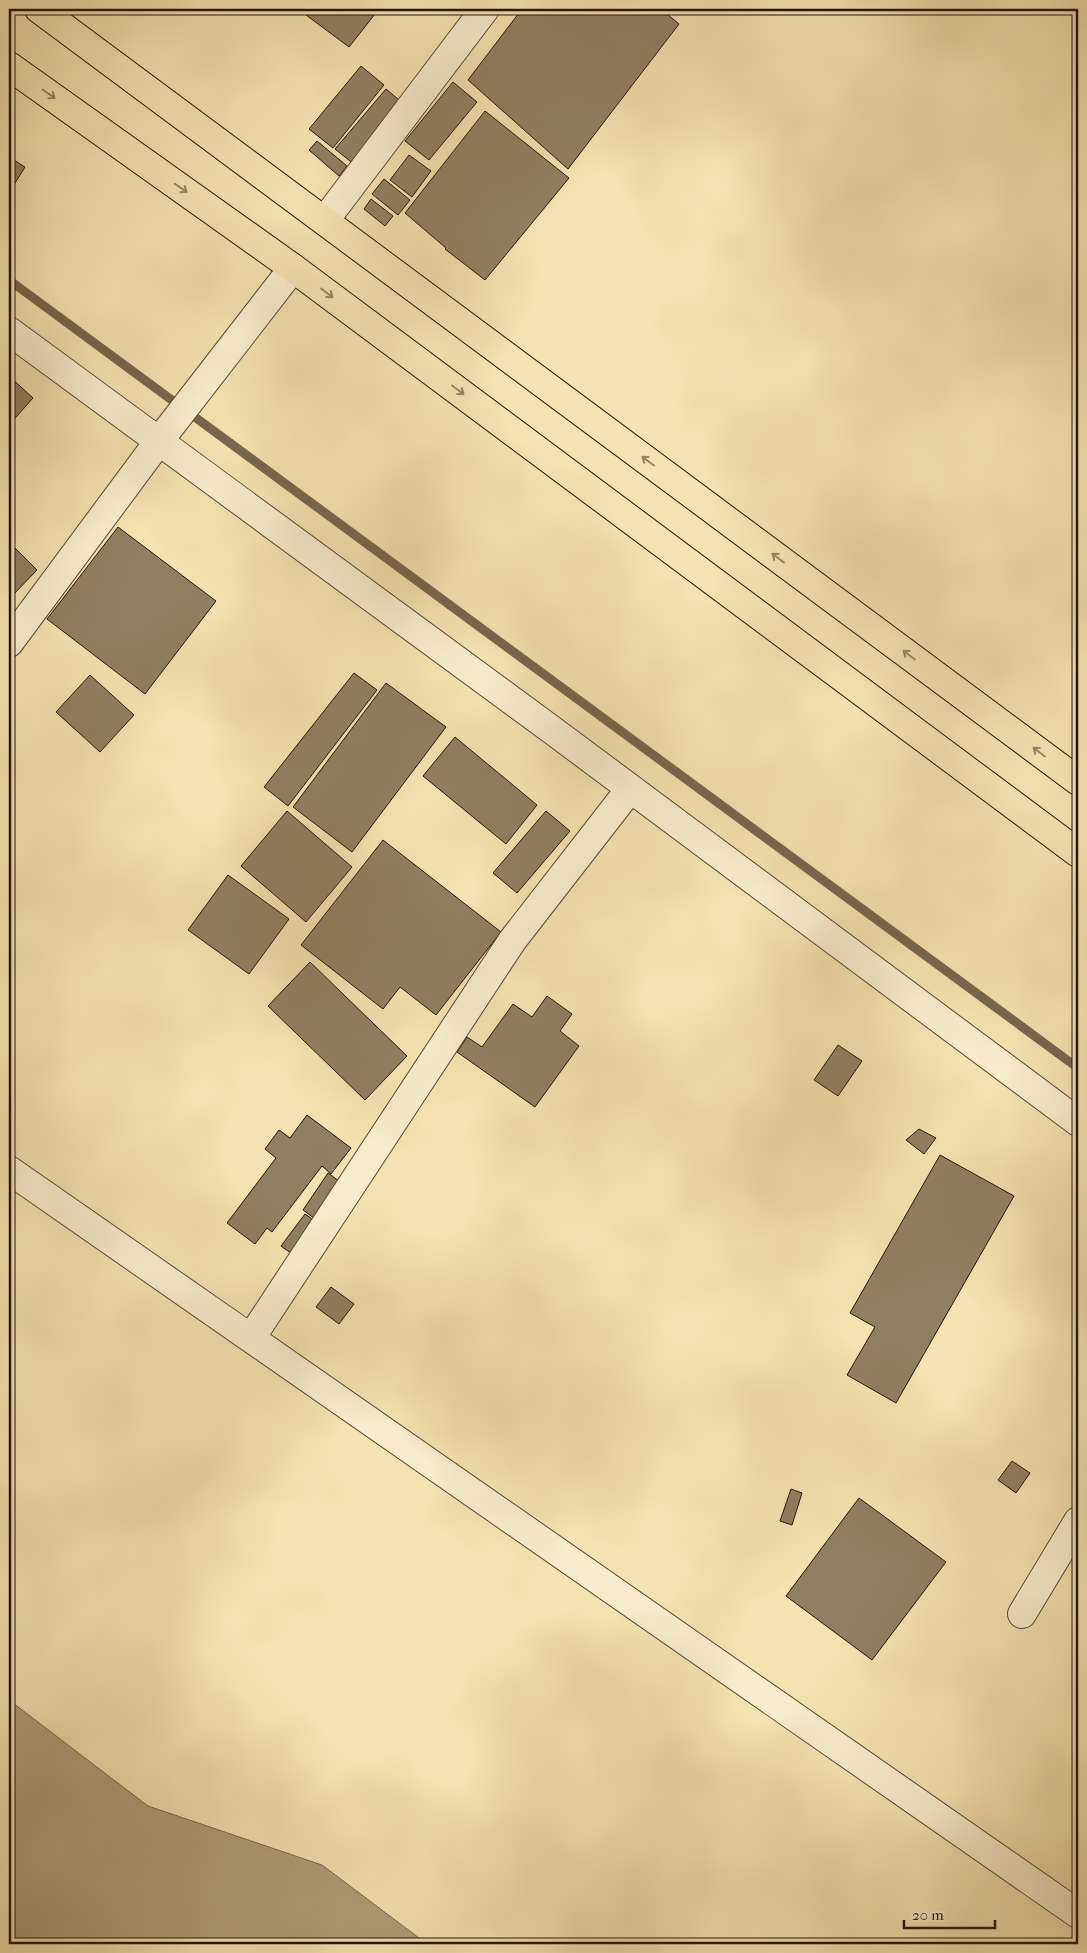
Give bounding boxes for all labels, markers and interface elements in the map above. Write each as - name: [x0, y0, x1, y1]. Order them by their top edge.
- one-way arrow: [41, 89, 55, 99]
- one-way arrow: [174, 183, 188, 193]
- one-way arrow: [320, 288, 334, 298]
- one-way arrow: [451, 385, 464, 396]
- one-way arrow: [641, 456, 655, 466]
- one-way arrow: [771, 553, 785, 563]
- one-way arrow: [902, 650, 916, 660]
- one-way arrow: [1032, 747, 1046, 757]
- scale bar: [904, 1898, 996, 1930]
- text: 20 m: [912, 1906, 944, 1924]

